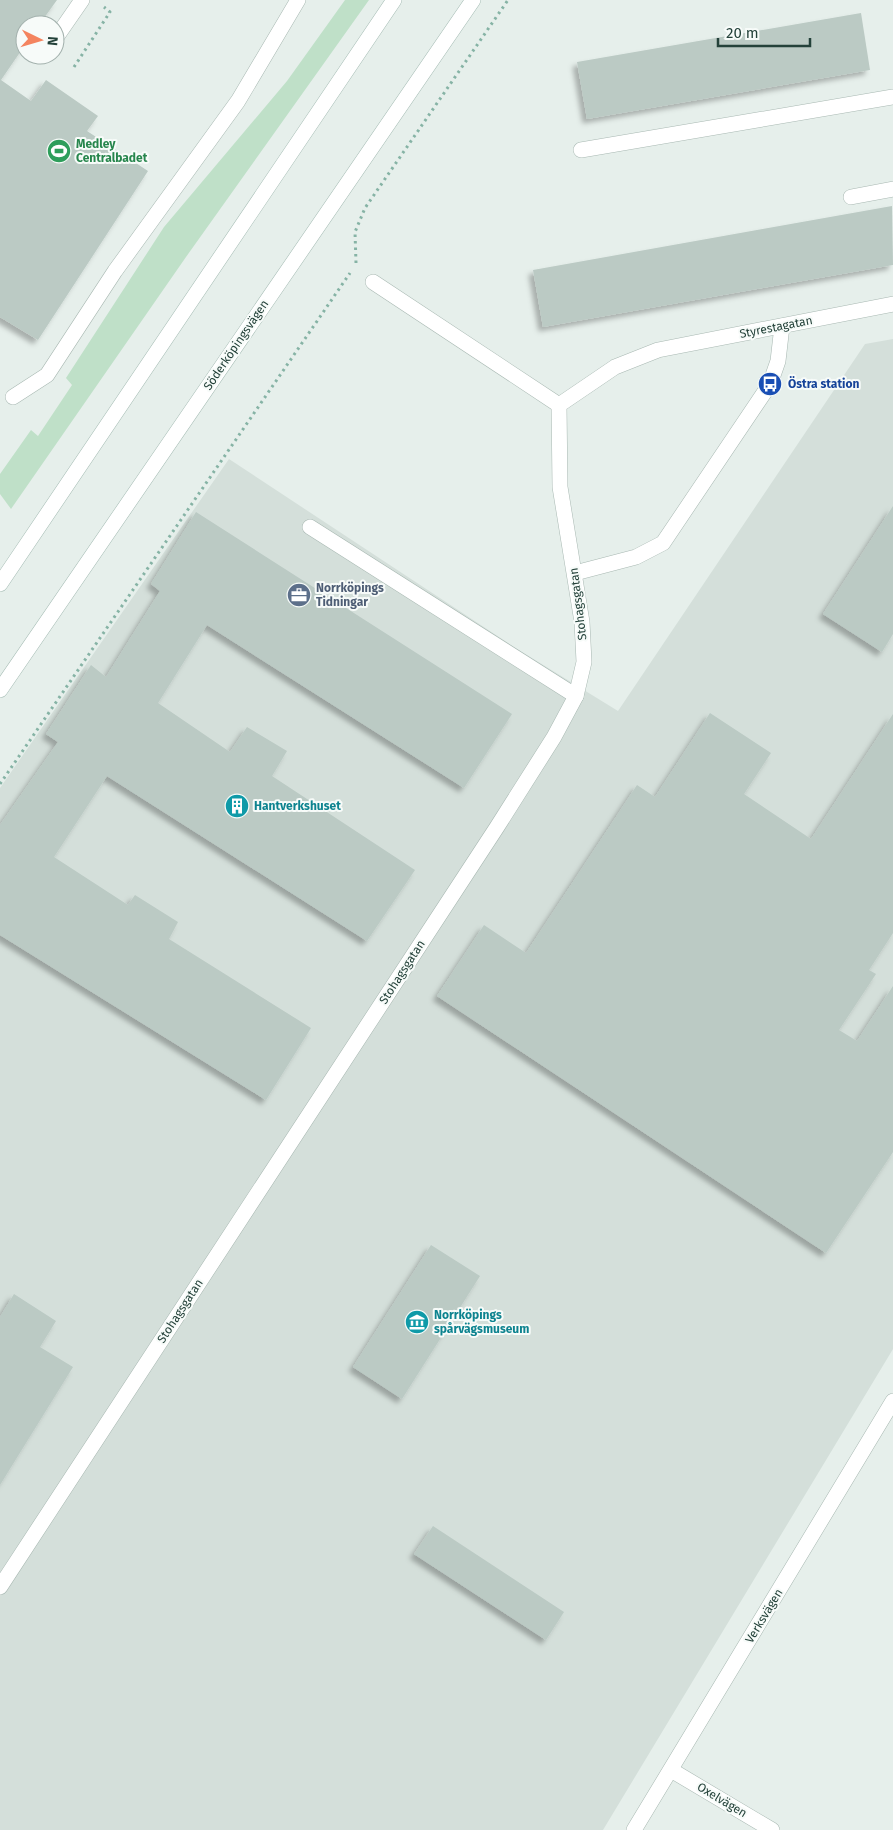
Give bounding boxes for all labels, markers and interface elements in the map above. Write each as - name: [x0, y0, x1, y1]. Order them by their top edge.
- north arrow: [15, 15, 65, 65]
- scale bar: [718, 15, 810, 47]
- text: 20 m: [726, 24, 759, 42]
- text: N: [44, 36, 61, 46]
- place label: Medley Centralbadet: [76, 137, 148, 165]
- sports icon: Medley Centralbadet: [46, 138, 72, 164]
- street label: Söderköpingsvägen: [201, 297, 271, 393]
- street label: Styrestagatan: [738, 313, 814, 341]
- bus stop icon: Östra station: [757, 371, 783, 397]
- place label: Östra station: [788, 375, 859, 391]
- street label: Stohagsgatan: [567, 567, 589, 641]
- place label: Norrköpings Tidningar: [316, 581, 384, 609]
- office icon: Norrköpings Tidningar: [286, 582, 312, 608]
- building icon: Hantverkshuset: [224, 793, 250, 819]
- place label: Hantverkshuset: [254, 799, 341, 813]
- street label: Stohagsgatan: [376, 937, 428, 1007]
- street label: Stohagsgatan: [154, 1276, 206, 1346]
- place label: Norrköpings spårvägsmuseum: [434, 1308, 529, 1336]
- museum icon: Norrköpings spårvägsmuseum: [404, 1309, 430, 1335]
- street label: Verksvägen: [742, 1586, 786, 1646]
- street label: Oxelvägen: [695, 1780, 749, 1820]

